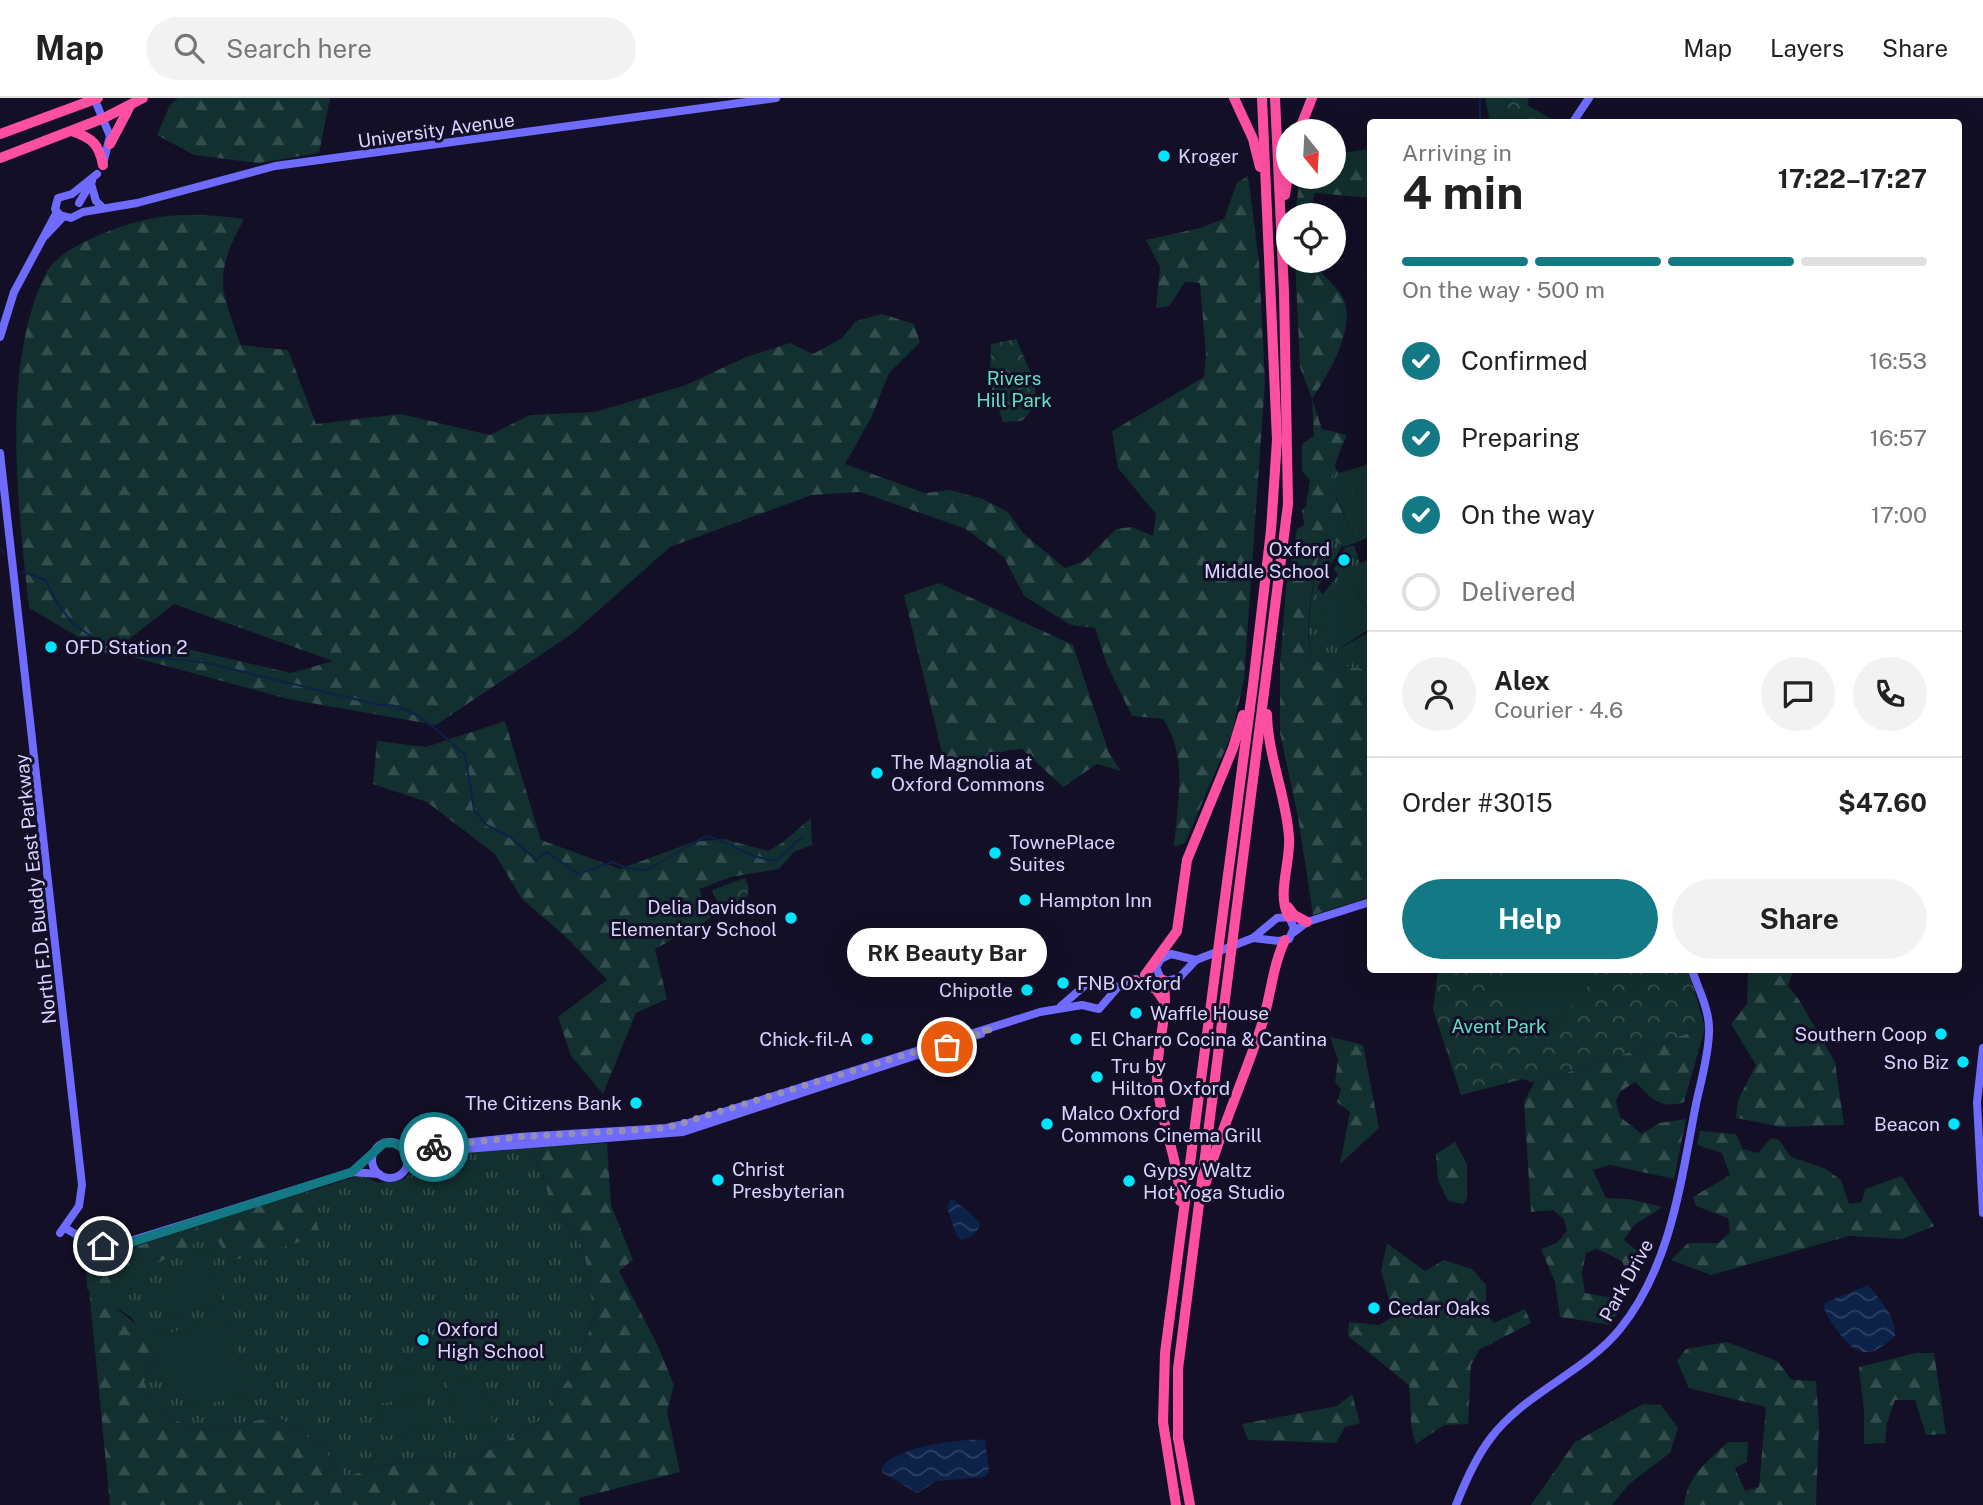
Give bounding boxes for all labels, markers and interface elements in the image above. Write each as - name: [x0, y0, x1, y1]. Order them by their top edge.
- search box: [146, 17, 636, 80]
- text: Map: [35, 29, 104, 67]
- icon: search: [170, 29, 208, 67]
- text: Search here: [226, 33, 372, 64]
- text: Map: [1683, 34, 1732, 62]
- text: Layers: [1770, 34, 1844, 62]
- text: Share: [1882, 34, 1948, 62]
- street label: University Avenue: [356, 108, 516, 152]
- north arrow: [1276, 119, 1346, 189]
- map controls: [1276, 119, 1346, 273]
- text: Arriving in: [1402, 139, 1512, 166]
- place label: Kroger: [1178, 145, 1239, 167]
- marker: Kroger: [1156, 148, 1172, 164]
- text: 17:22–17:27: [1778, 163, 1927, 194]
- text: 4 min: [1402, 165, 1523, 219]
- button: locate: [1276, 203, 1346, 273]
- text: On the way · 500 m: [1402, 276, 1605, 303]
- icon: check: [1402, 342, 1440, 380]
- text: Confirmed: [1461, 345, 1588, 376]
- text: 16:53: [1869, 347, 1927, 374]
- park label: Rivers Hill Park: [976, 367, 1052, 411]
- icon: check: [1402, 419, 1440, 457]
- text: Preparing: [1461, 422, 1580, 453]
- text: 16:57: [1870, 424, 1927, 451]
- icon: check: [1402, 496, 1440, 534]
- text: On the way: [1461, 499, 1595, 530]
- text: 17:00: [1871, 501, 1927, 528]
- place label: Oxford Middle School: [1204, 538, 1330, 582]
- marker: Oxford Middle School: [1336, 552, 1352, 568]
- text: Delivered: [1461, 576, 1576, 607]
- place label: OFD Station 2: [65, 636, 188, 658]
- marker: OFD Station 2: [43, 639, 59, 655]
- button: person: [1402, 657, 1476, 731]
- button: chat: [1761, 657, 1835, 731]
- button: phone: [1853, 657, 1927, 731]
- text: Alex: [1494, 665, 1550, 696]
- text: Courier · 4.6: [1494, 696, 1623, 723]
- place label: The Magnolia at Oxford Commons: [891, 751, 1045, 795]
- street label: North F.D. Buddy East Parkway: [10, 753, 60, 1025]
- marker: The Magnolia at Oxford Commons: [869, 765, 885, 781]
- text: Order #3015: [1402, 787, 1553, 818]
- text: $47.60: [1838, 787, 1927, 818]
- place label: TownePlace Suites: [1009, 831, 1115, 875]
- marker: TownePlace Suites: [987, 845, 1003, 861]
- button: Help: [1402, 879, 1658, 959]
- button: Share: [1672, 879, 1927, 959]
- place label: Hampton Inn: [1039, 889, 1152, 911]
- marker: Hampton Inn: [1017, 892, 1033, 908]
- place label: Delia Davidson Elementary School: [610, 896, 777, 940]
- marker: Delia Davidson Elementary School: [783, 910, 799, 926]
- callout: RK Beauty Bar: [847, 928, 1047, 977]
- text: RK Beauty Bar: [867, 939, 1027, 966]
- place label: FNB Oxford: [1077, 972, 1181, 994]
- marker: FNB Oxford: [1055, 975, 1071, 991]
- place label: Chipotle: [939, 979, 1013, 1001]
- marker: Chipotle: [1019, 982, 1035, 998]
- place label: Waffle House: [1150, 1002, 1269, 1024]
- marker: Waffle House: [1128, 1005, 1144, 1021]
- park label: Avent Park: [1451, 1015, 1547, 1037]
- pin: [917, 1017, 977, 1077]
- place label: Southern Coop: [1795, 1023, 1927, 1045]
- marker: Southern Coop: [1933, 1026, 1949, 1042]
- place label: Chick-fil-A: [759, 1028, 853, 1050]
- icon: bag: [928, 1028, 966, 1066]
- place label: El Charro Cocina & Cantina: [1090, 1028, 1327, 1050]
- marker: Chick-fil-A: [859, 1031, 875, 1047]
- marker: El Charro Cocina & Cantina: [1068, 1031, 1084, 1047]
- place label: Sno Biz: [1883, 1051, 1949, 1073]
- marker: Sno Biz: [1955, 1054, 1971, 1070]
- place label: Tru by Hilton Oxford: [1111, 1055, 1230, 1099]
- marker: Tru by Hilton Oxford: [1089, 1069, 1105, 1085]
- place label: The Citizens Bank: [465, 1092, 622, 1114]
- marker: The Citizens Bank: [628, 1095, 644, 1111]
- place label: Malco Oxford Commons Cinema Grill: [1061, 1102, 1262, 1146]
- courier: [399, 1112, 469, 1182]
- place label: Beacon: [1874, 1113, 1940, 1135]
- marker: Malco Oxford Commons Cinema Grill: [1039, 1116, 1055, 1132]
- marker: Beacon: [1946, 1116, 1962, 1132]
- icon: bike: [415, 1128, 453, 1166]
- place label: Christ Presbyterian: [732, 1158, 845, 1202]
- place label: Gypsy Waltz Hot Yoga Studio: [1143, 1159, 1285, 1203]
- marker: Christ Presbyterian: [710, 1172, 726, 1188]
- marker: Gypsy Waltz Hot Yoga Studio: [1121, 1173, 1137, 1189]
- pin: [73, 1216, 133, 1276]
- icon: home: [84, 1227, 122, 1265]
- street label: Park Drive: [1594, 1235, 1658, 1325]
- place label: Cedar Oaks: [1388, 1297, 1490, 1319]
- marker: Cedar Oaks: [1366, 1300, 1382, 1316]
- place label: Oxford High School: [437, 1318, 545, 1362]
- marker: Oxford High School: [415, 1332, 431, 1348]

